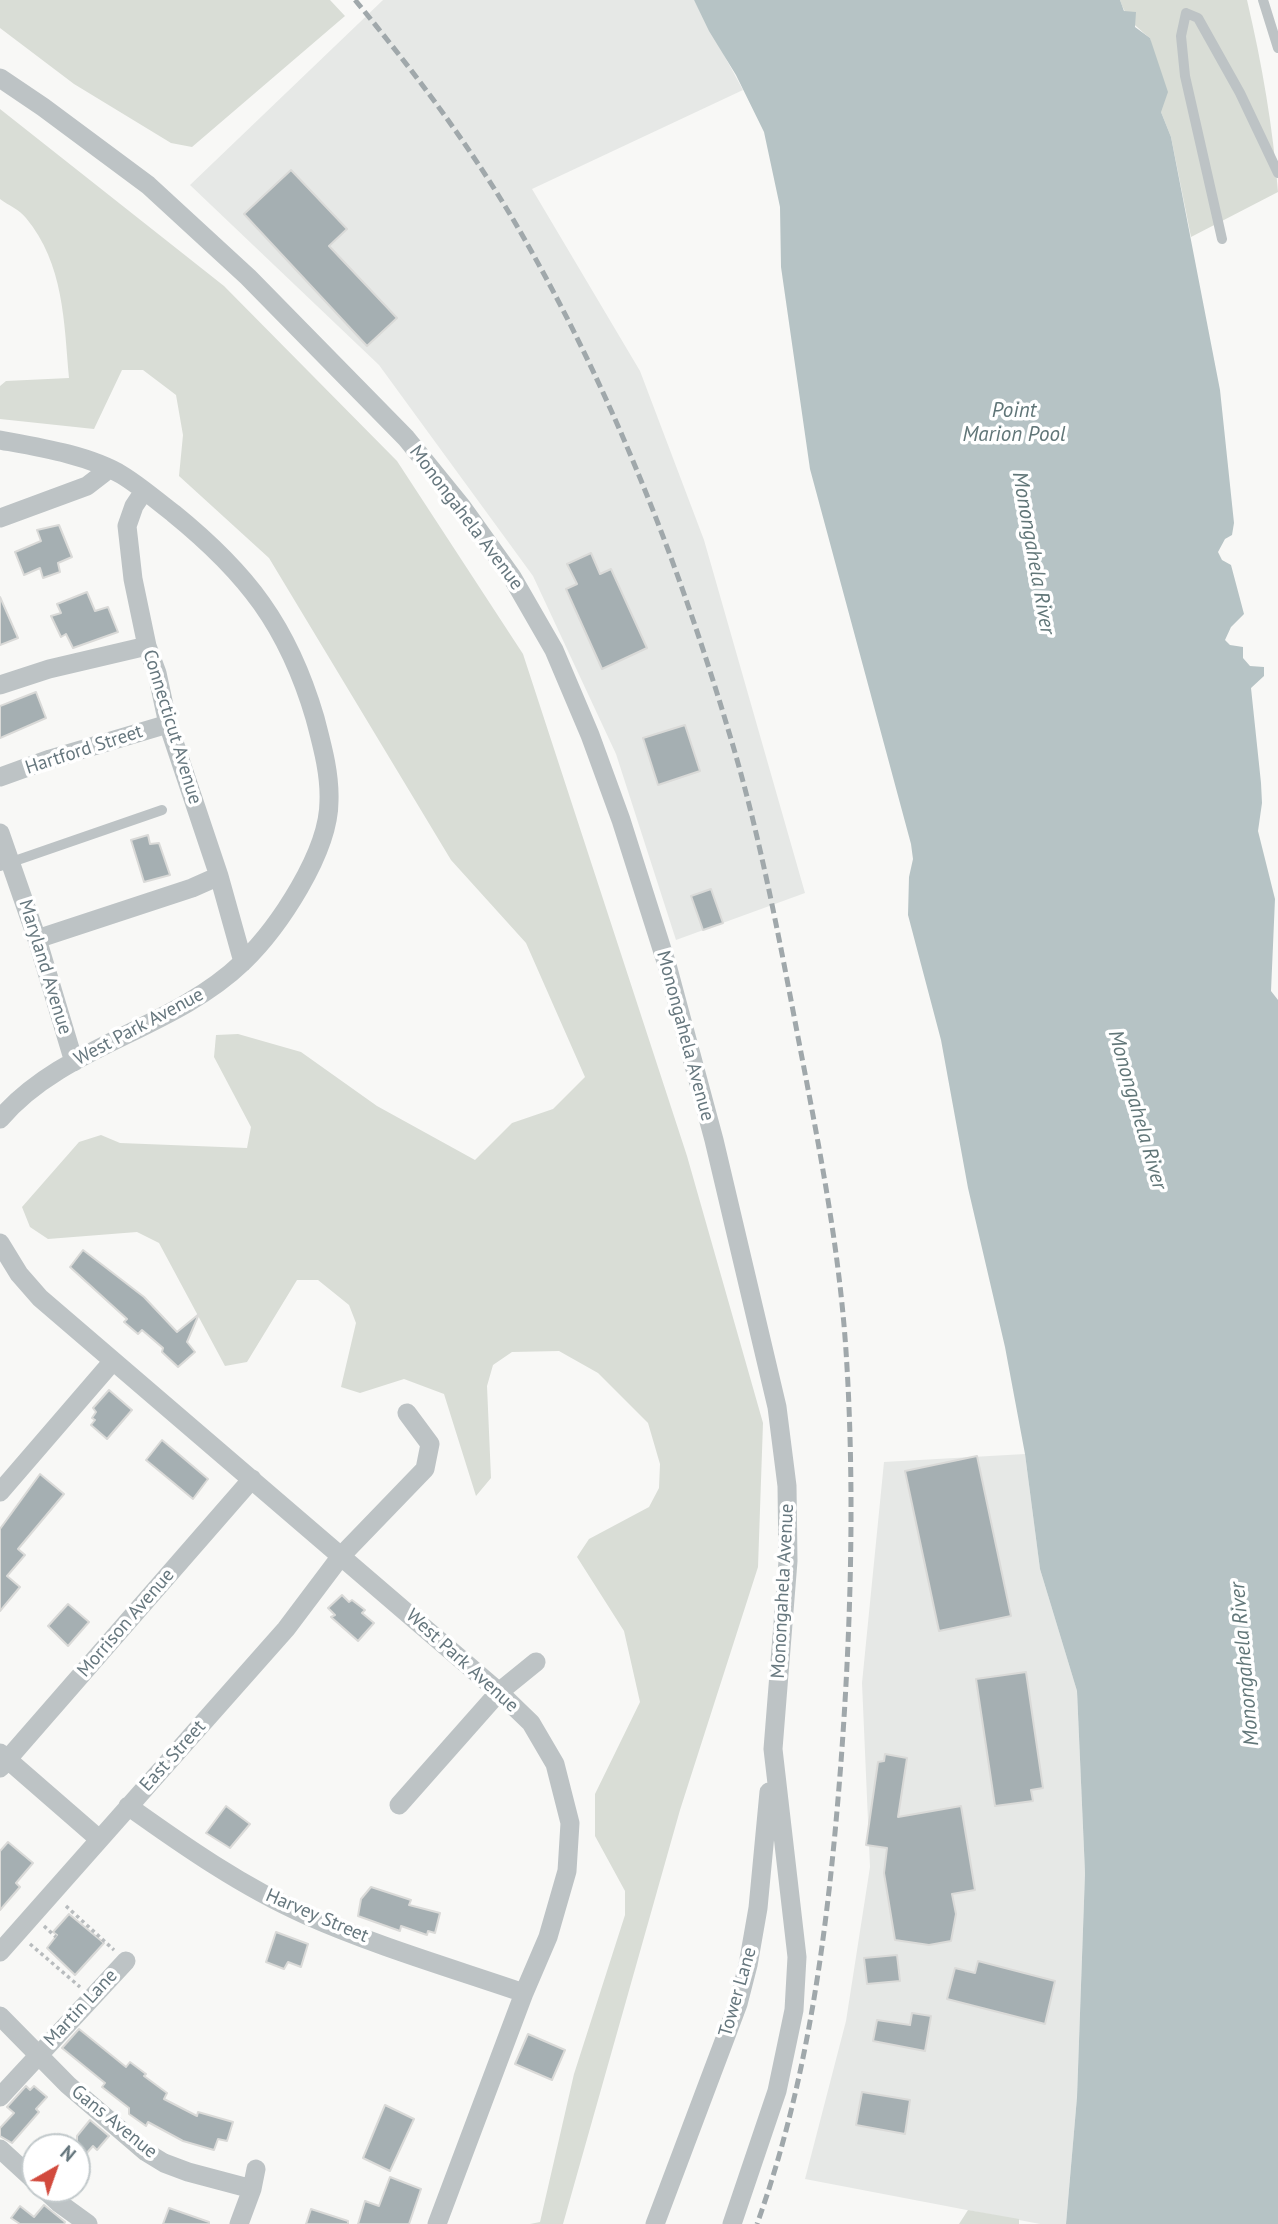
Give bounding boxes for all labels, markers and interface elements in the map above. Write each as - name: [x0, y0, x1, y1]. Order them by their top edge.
- water label: Point Marion Pool: [962, 398, 1066, 448]
- street label: Monongahela Avenue: [404, 441, 528, 595]
- water label: Monongahela River: [1006, 470, 1060, 636]
- street label: Connecticut Avenue: [138, 647, 206, 807]
- street label: Hartford Street: [22, 720, 146, 780]
- street label: Maryland Avenue: [14, 897, 76, 1037]
- street label: Monongahela Avenue: [651, 948, 719, 1124]
- street label: West Park Avenue: [70, 983, 208, 1071]
- water label: Monongahela River: [1102, 1027, 1172, 1193]
- street label: Monongahela Avenue: [767, 1503, 799, 1679]
- street label: Morrison Avenue: [73, 1564, 179, 1682]
- water label: Monongahela River: [1225, 1581, 1265, 1747]
- street label: West Park Avenue: [401, 1605, 523, 1717]
- street label: East Street: [135, 1716, 211, 1796]
- street label: Harvey Street: [262, 1884, 372, 1948]
- street label: Tower Lane: [714, 1945, 762, 2039]
- street label: Martin Lane: [39, 1965, 123, 2051]
- street label: Gans Avenue: [66, 2080, 162, 2164]
- north arrow: [21, 2133, 91, 2203]
- text: N: [56, 2140, 81, 2167]

